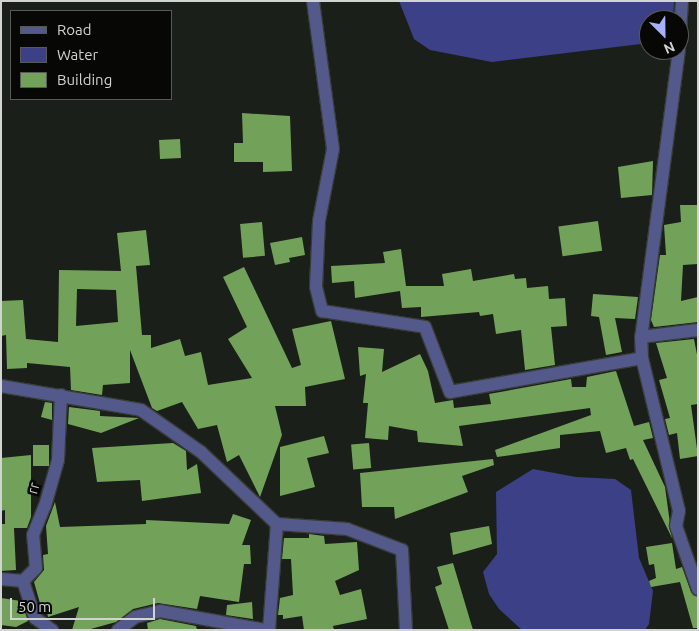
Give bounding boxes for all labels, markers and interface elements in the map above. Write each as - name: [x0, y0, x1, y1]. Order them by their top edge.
- legend: [10, 10, 172, 100]
- north arrow: [639, 10, 689, 60]
- text: Road: [57, 21, 92, 38]
- text: N: [662, 38, 677, 57]
- text: Water: [57, 46, 98, 63]
- text: Building: [57, 71, 112, 88]
- street label: rr: [23, 480, 43, 496]
- scale bar: [12, 588, 158, 620]
- text: 50 m: [18, 598, 51, 615]

